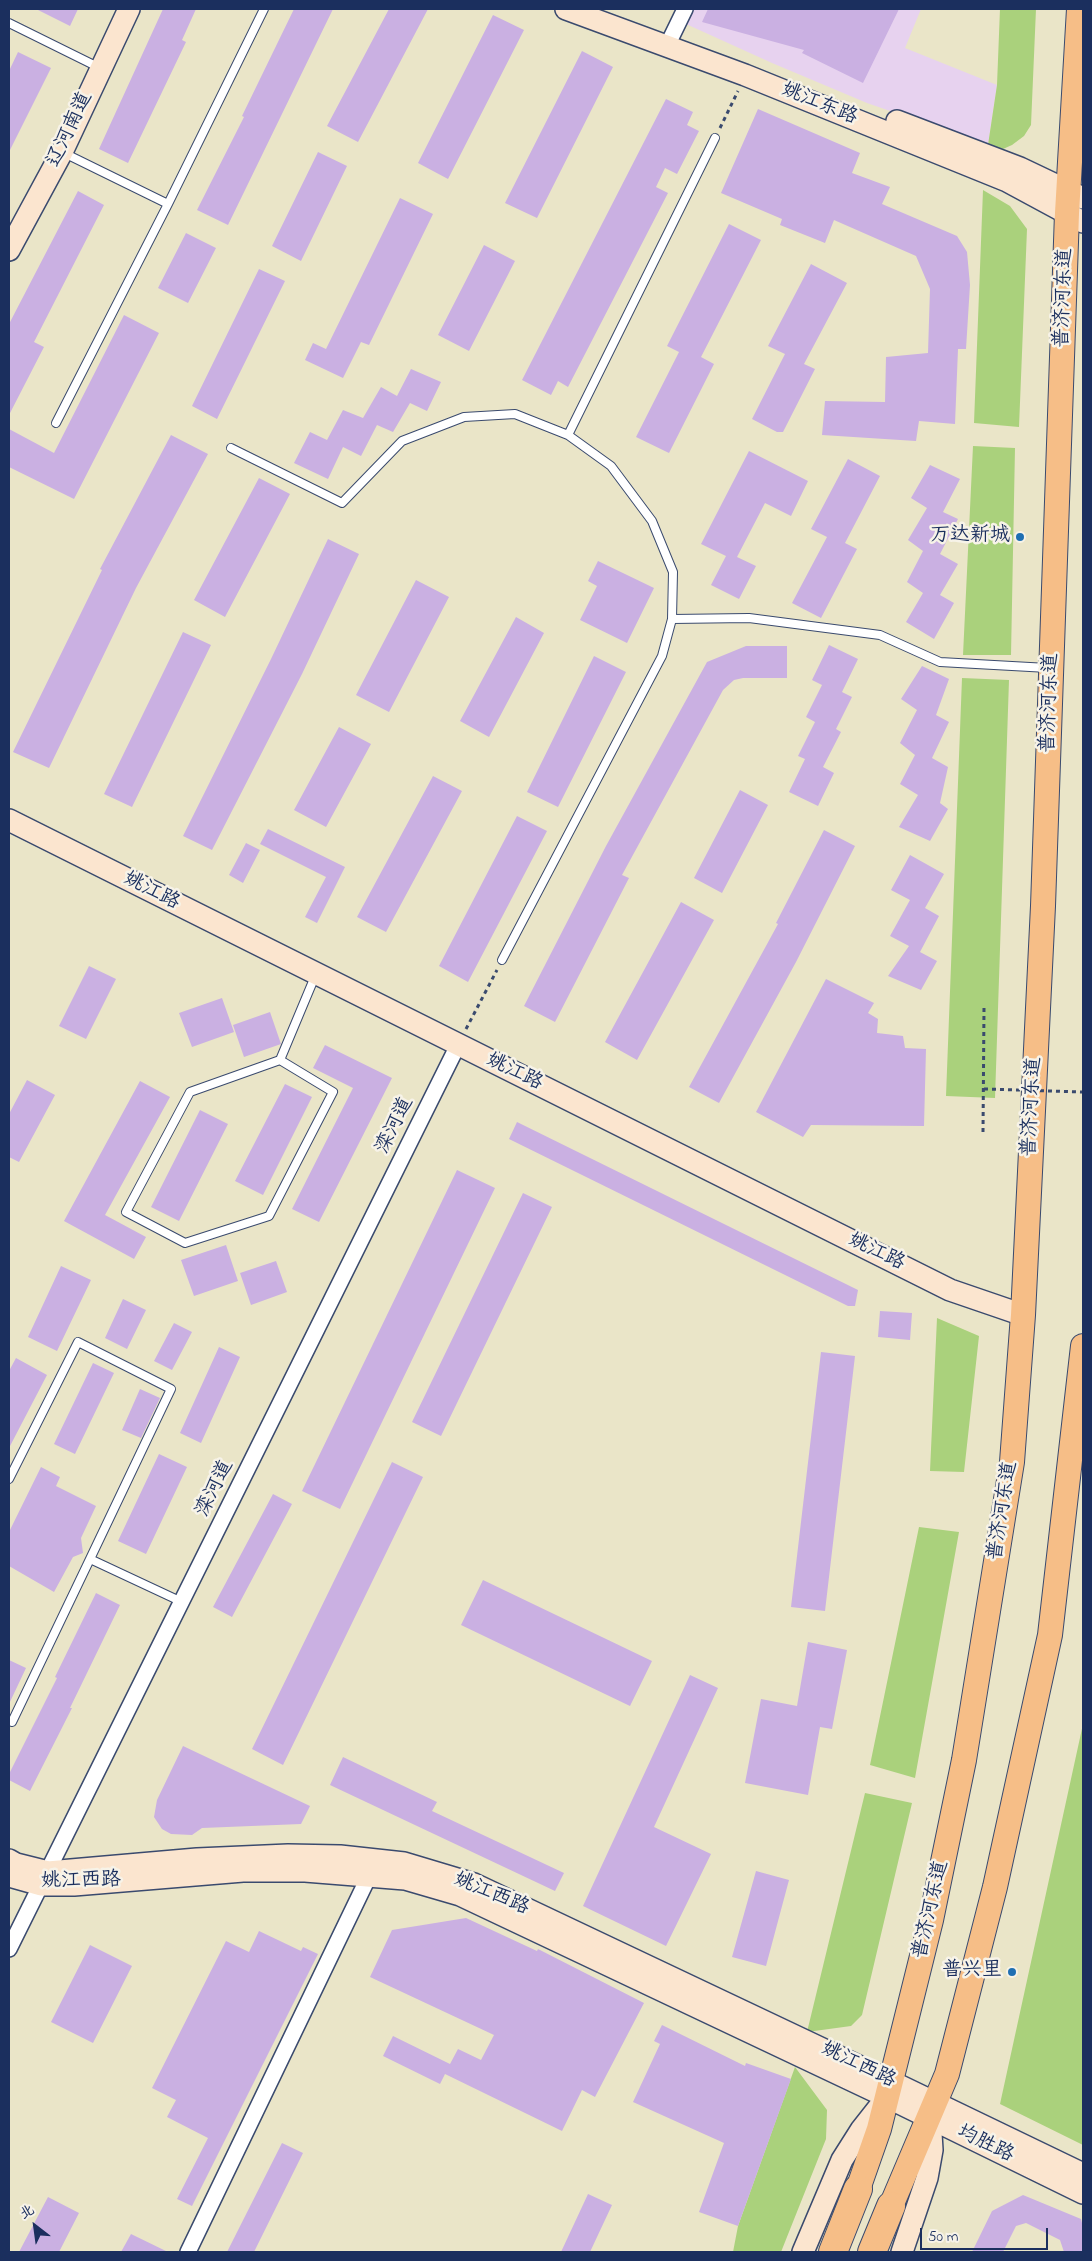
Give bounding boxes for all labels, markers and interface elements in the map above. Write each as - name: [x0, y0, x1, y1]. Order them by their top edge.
- street label: 姚江东路: [777, 79, 861, 131]
- street label: 辽河南道: [43, 89, 99, 171]
- street label: 普济河东道: [1051, 248, 1079, 348]
- place label: 万达新城: [930, 525, 1010, 549]
- marker: 万达新城: [1014, 531, 1026, 543]
- street label: 普济河东道: [1037, 653, 1065, 753]
- street label: 姚江路: [119, 868, 183, 916]
- street label: 姚江路: [482, 1049, 546, 1097]
- street label: 普济河东道: [1018, 1056, 1048, 1158]
- street label: 滦河道: [372, 1094, 420, 1158]
- street label: 姚江路: [844, 1229, 908, 1277]
- street label: 滦河道: [192, 1457, 240, 1521]
- street label: 普济河东道: [984, 1460, 1024, 1562]
- street label: 普济河东道: [909, 1859, 955, 1961]
- street label: 姚江西路: [449, 1868, 533, 1922]
- street label: 姚江西路: [41, 1869, 121, 1895]
- place label: 普兴里: [942, 1960, 1002, 1984]
- marker: 普兴里: [1006, 1966, 1018, 1978]
- street label: 姚江西路: [817, 2038, 899, 2094]
- street label: 均胜路: [953, 2121, 1017, 2169]
- text: 北: [16, 2200, 39, 2225]
- north arrow: [10, 2201, 60, 2251]
- scale bar: [922, 2218, 1050, 2250]
- text: 50 m: [928, 2226, 958, 2248]

